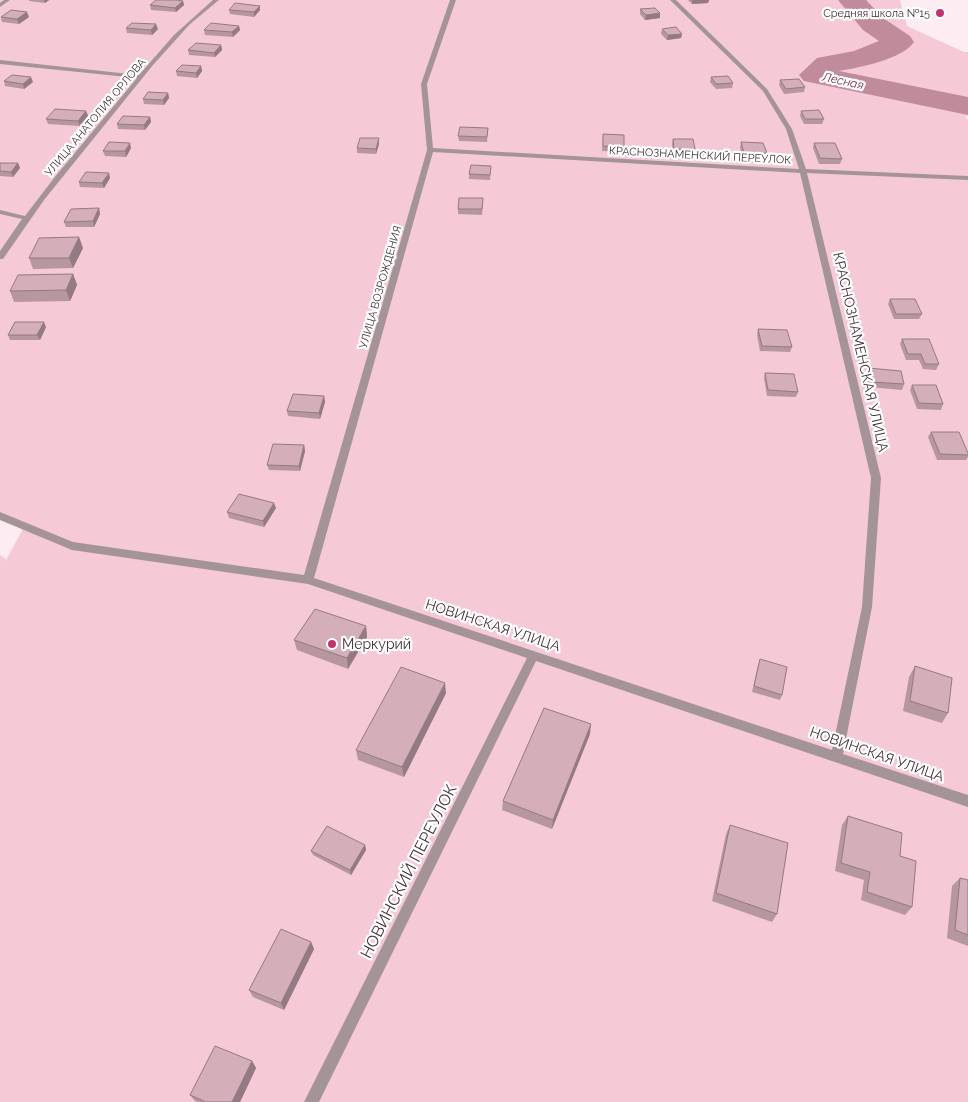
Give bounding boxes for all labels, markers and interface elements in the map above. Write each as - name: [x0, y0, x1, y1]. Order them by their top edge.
- place label: Средняя школа №15: [823, 7, 930, 20]
- marker: Средняя школа №15: [934, 7, 946, 19]
- street label: УЛИЦА АНАТОЛИЯ ОРЛОВА: [42, 55, 149, 179]
- water label: Лесная: [820, 70, 866, 92]
- street label: КРАСНОЗНАМЕНСКИЙ ПЕРЕУЛОК: [609, 144, 791, 167]
- street label: УЛИЦА ВОЗРОЖДЕНИЯ: [357, 224, 404, 350]
- street label: КРАСНОЗНАМЕНСКАЯ УЛИЦА: [830, 251, 892, 454]
- street label: НОВИНСКАЯ УЛИЦА: [424, 596, 563, 655]
- place label: Меркурий: [342, 636, 411, 652]
- marker: Меркурий: [326, 638, 338, 650]
- street label: НОВИНСКАЯ УЛИЦА: [808, 724, 947, 785]
- street label: НОВИНСКИЙ ПЕРЕУЛОК: [356, 781, 461, 961]

